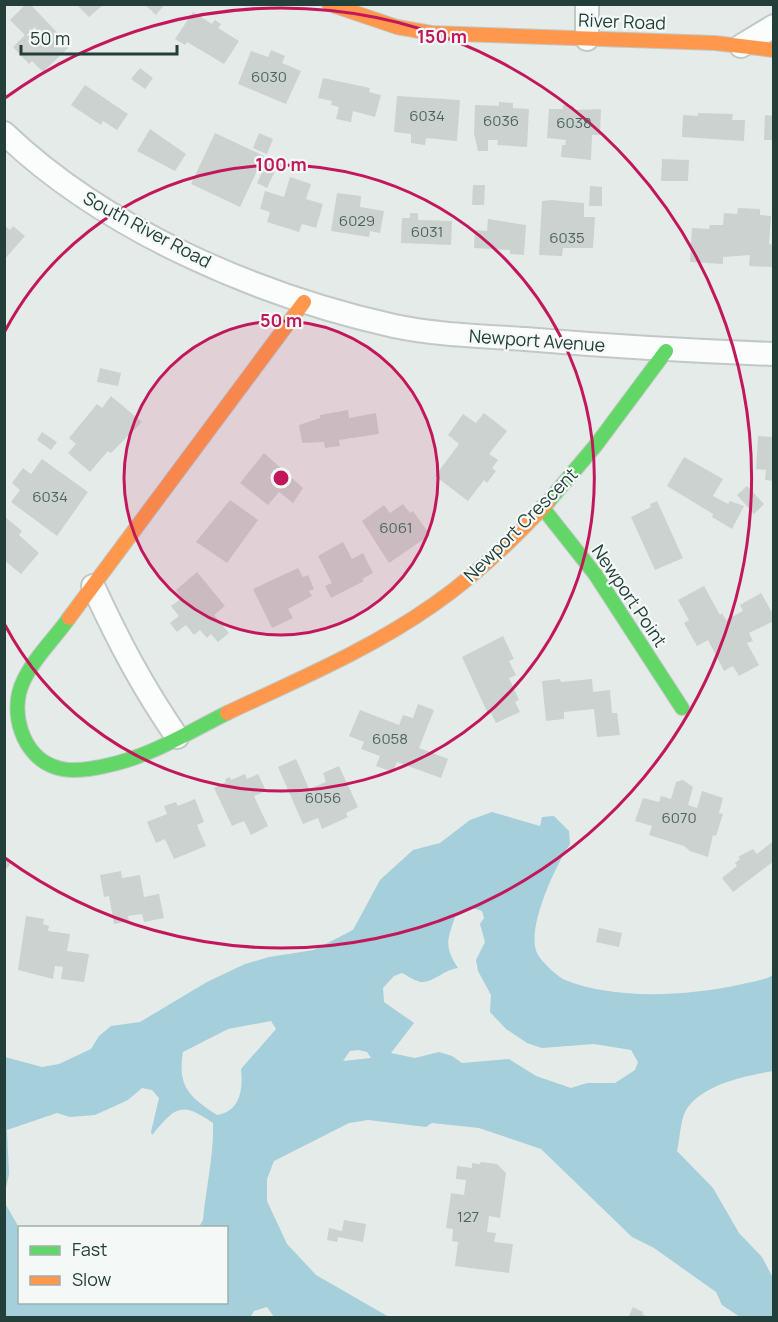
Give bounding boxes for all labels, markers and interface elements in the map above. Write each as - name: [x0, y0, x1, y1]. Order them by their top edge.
- street label: River Road: [578, 7, 666, 35]
- scale bar: [21, 18, 177, 56]
- text: 150 m: [417, 24, 467, 48]
- text: 50 m: [30, 26, 70, 50]
- house number: 6030: [251, 66, 287, 87]
- house number: 6034: [409, 105, 445, 126]
- house number: 6036: [483, 110, 519, 131]
- house number: 6038: [556, 112, 592, 133]
- text: 100 m: [255, 152, 307, 176]
- street label: South River Road: [79, 185, 216, 273]
- house number: 6029: [339, 210, 375, 231]
- house number: 6031: [411, 221, 443, 242]
- house number: 6035: [549, 227, 585, 248]
- text: 50 m: [260, 308, 302, 332]
- street label: Newport Avenue: [468, 323, 606, 357]
- street label: Newport Crescent: [458, 462, 582, 586]
- centre of rings: [271, 468, 291, 488]
- house number: 6034: [32, 486, 68, 507]
- house number: 6061: [379, 517, 413, 538]
- street label: Newport Point: [587, 540, 673, 651]
- house number: 6058: [372, 728, 408, 749]
- house number: 6056: [305, 787, 341, 808]
- house number: 6070: [661, 807, 697, 828]
- house number: 127: [457, 1206, 479, 1227]
- legend: [18, 1226, 228, 1304]
- text: Fast: [72, 1237, 107, 1261]
- text: Slow: [72, 1267, 112, 1291]

